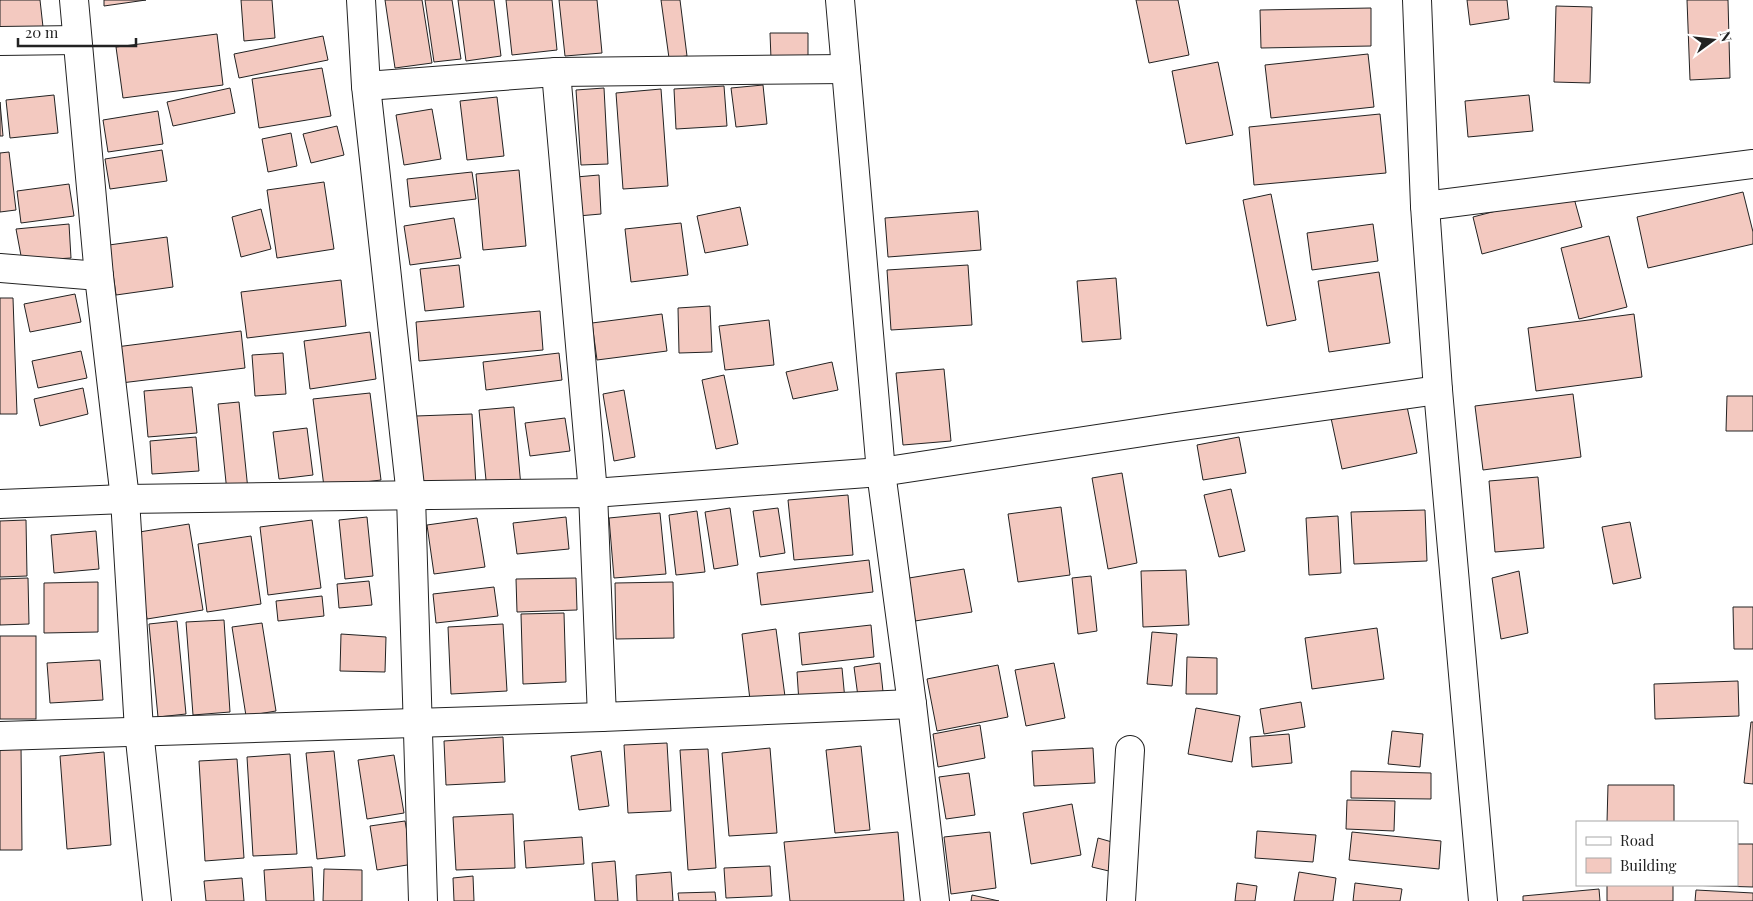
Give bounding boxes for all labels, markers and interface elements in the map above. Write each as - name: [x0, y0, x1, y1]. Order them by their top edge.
- scale bar: [18, 15, 135, 47]
- north arrow: [1688, 15, 1738, 65]
- text: 20 m: [25, 22, 59, 42]
- text: N: [1716, 29, 1737, 44]
- legend: [1576, 821, 1738, 886]
- text: Road: [1620, 830, 1654, 850]
- text: Building: [1620, 855, 1677, 875]

